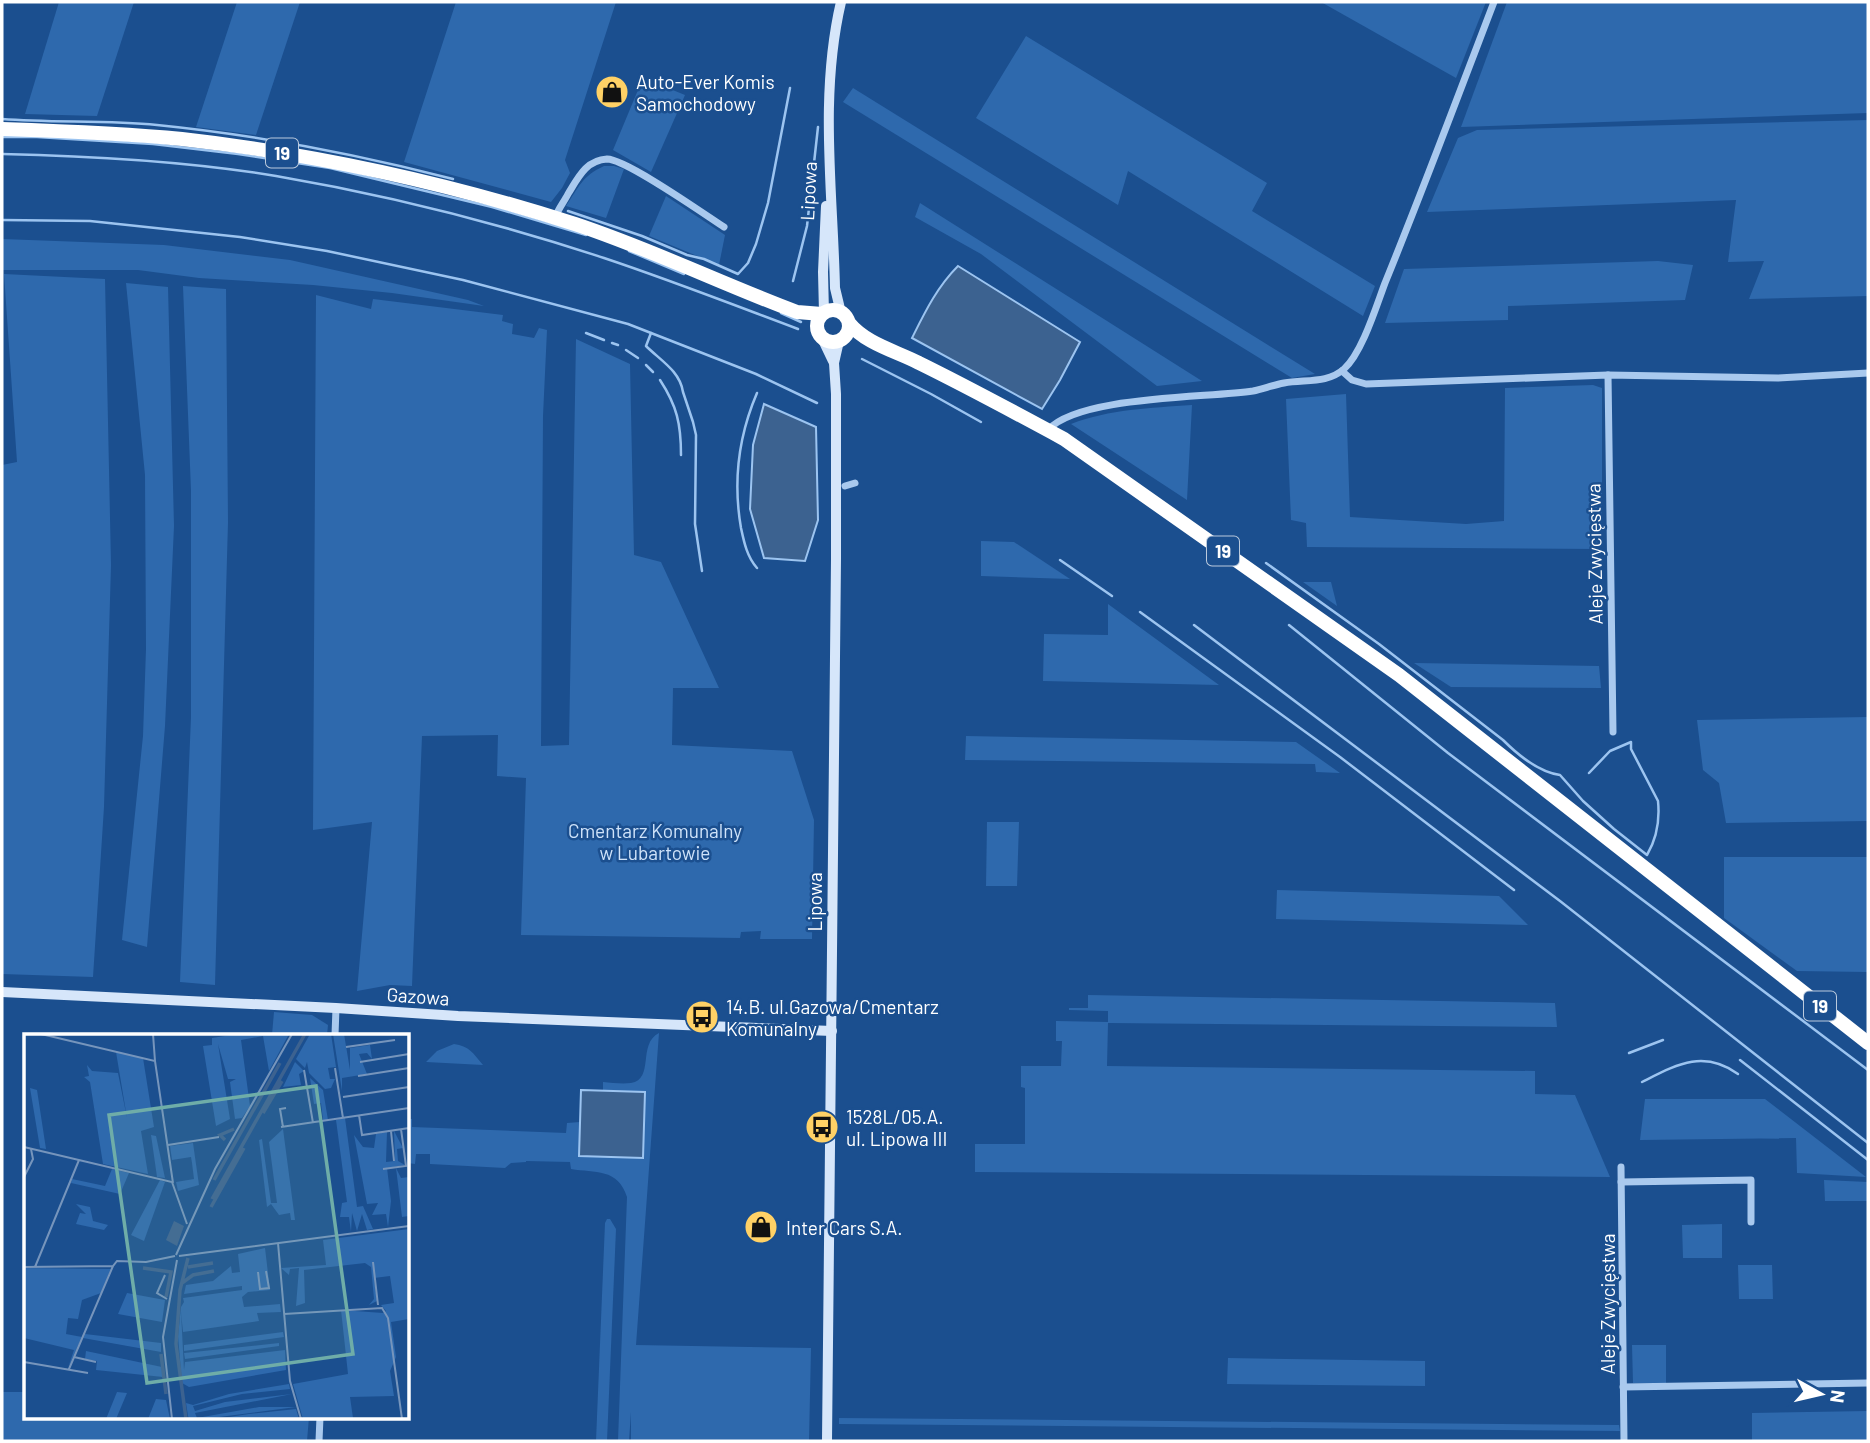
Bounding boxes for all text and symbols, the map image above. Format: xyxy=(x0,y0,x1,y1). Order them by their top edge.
place label: Auto-Ever Komis Samochodowy xyxy=(636,70,775,115)
shop icon: Auto-Ever Komis Samochodowy xyxy=(593,73,631,111)
road number: 19 xyxy=(266,138,298,168)
street label: Lipowa xyxy=(795,161,821,221)
street label: Aleje Zwycięstwa xyxy=(1581,483,1607,625)
road number: 19 xyxy=(1207,536,1239,566)
park label: Cmentarz Komunalny w Lubartowie xyxy=(568,819,742,864)
street label: Lipowa xyxy=(803,872,826,932)
street label: Gazowa xyxy=(386,982,450,1010)
road number: 19 xyxy=(1804,992,1836,1021)
place label: 14.B. ul.Gazowa/Cmentarz Komunalny xyxy=(726,995,939,1040)
bus stop icon: 14.B. ul.Gazowa/Cmentarz Komunalny xyxy=(683,998,721,1036)
inset map xyxy=(24,1034,410,1418)
place label: 1528L/05.A. ul. Lipowa III xyxy=(846,1105,947,1150)
bus stop icon: 1528L/05.A. ul. Lipowa III xyxy=(803,1108,841,1146)
shop icon: Inter Cars S.A. xyxy=(742,1208,780,1246)
place label: Inter Cars S.A. xyxy=(786,1216,902,1239)
street label: Aleje Zwycięstwa xyxy=(1596,1233,1619,1375)
north arrow xyxy=(1786,1359,1856,1429)
text: N xyxy=(1826,1389,1851,1404)

